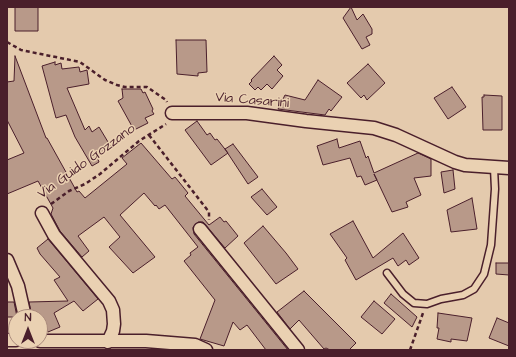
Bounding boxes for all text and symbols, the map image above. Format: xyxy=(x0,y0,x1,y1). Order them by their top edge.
street label: Via Casarini xyxy=(215,89,289,113)
street label: Via Guido Gozzano xyxy=(35,121,139,203)
north arrow xyxy=(8,309,48,349)
text: N xyxy=(25,310,31,325)

